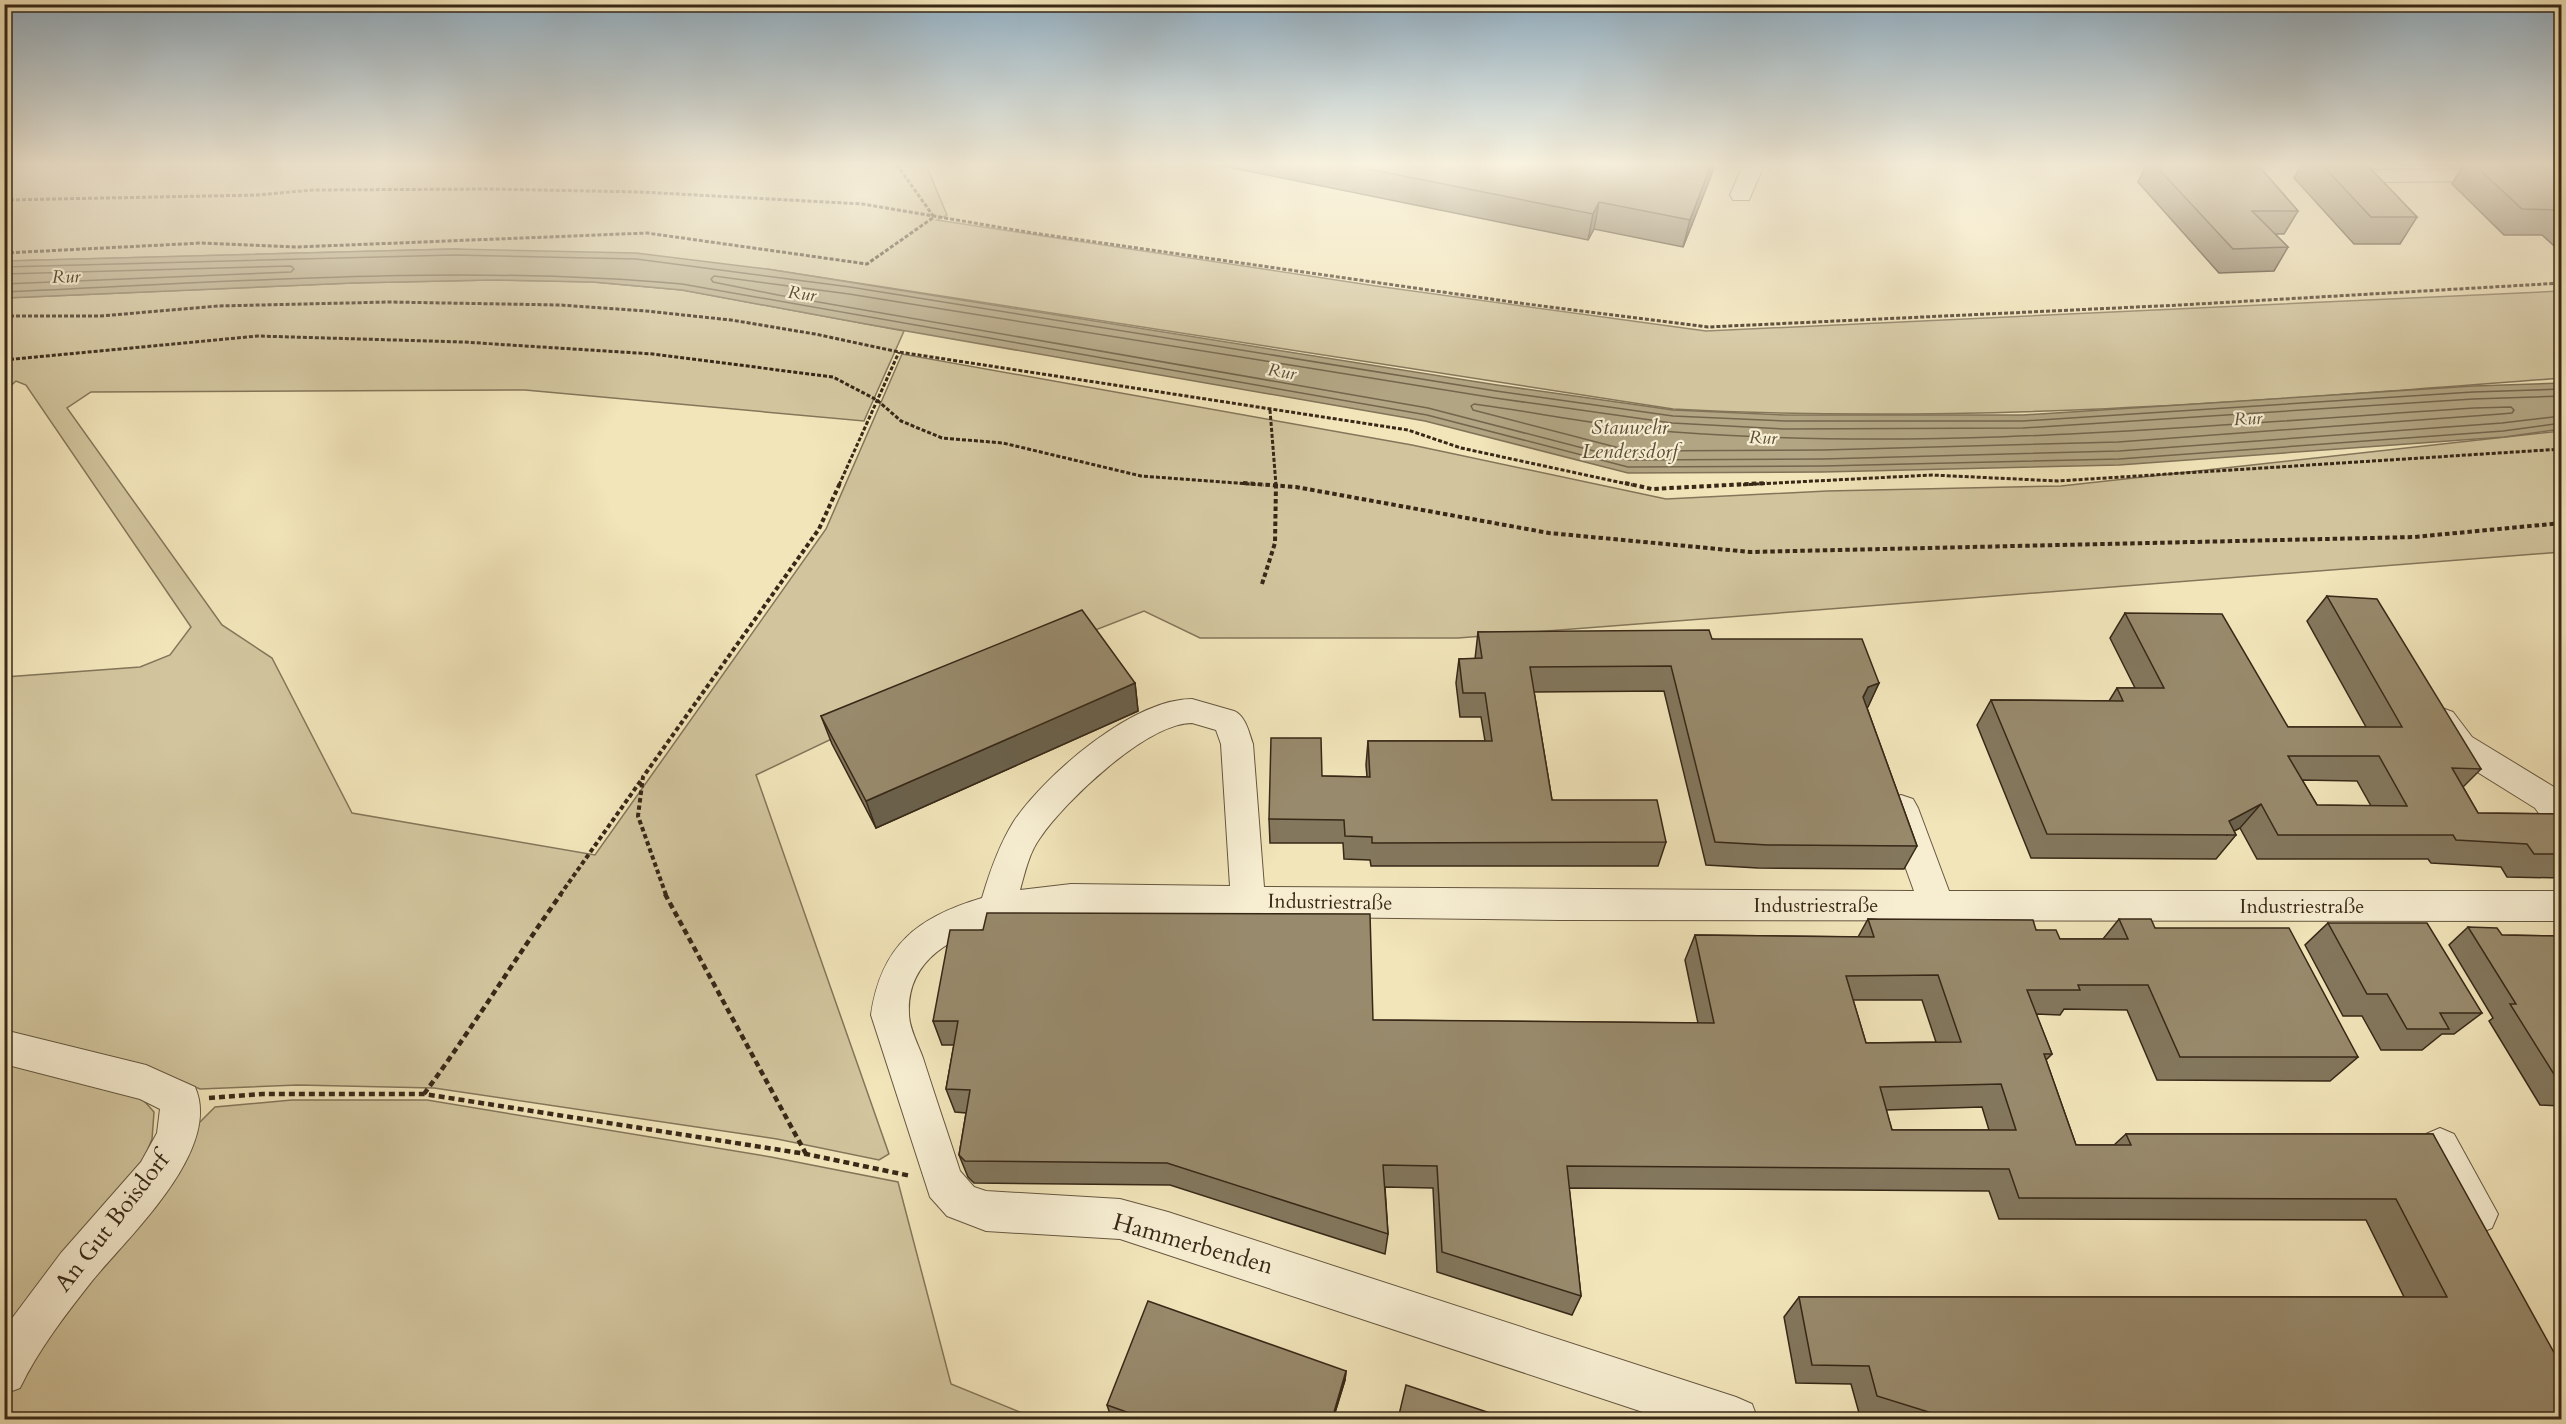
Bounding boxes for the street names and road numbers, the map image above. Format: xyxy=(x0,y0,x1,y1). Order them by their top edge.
street label: Industriestraße xyxy=(1267,887,1393,917)
street label: Industriestraße xyxy=(1754,892,1878,919)
street label: Industriestraße xyxy=(2240,893,2364,920)
street label: An Gut Boisdorf xyxy=(47,1142,179,1299)
street label: Hammerbenden xyxy=(1109,1205,1277,1283)

